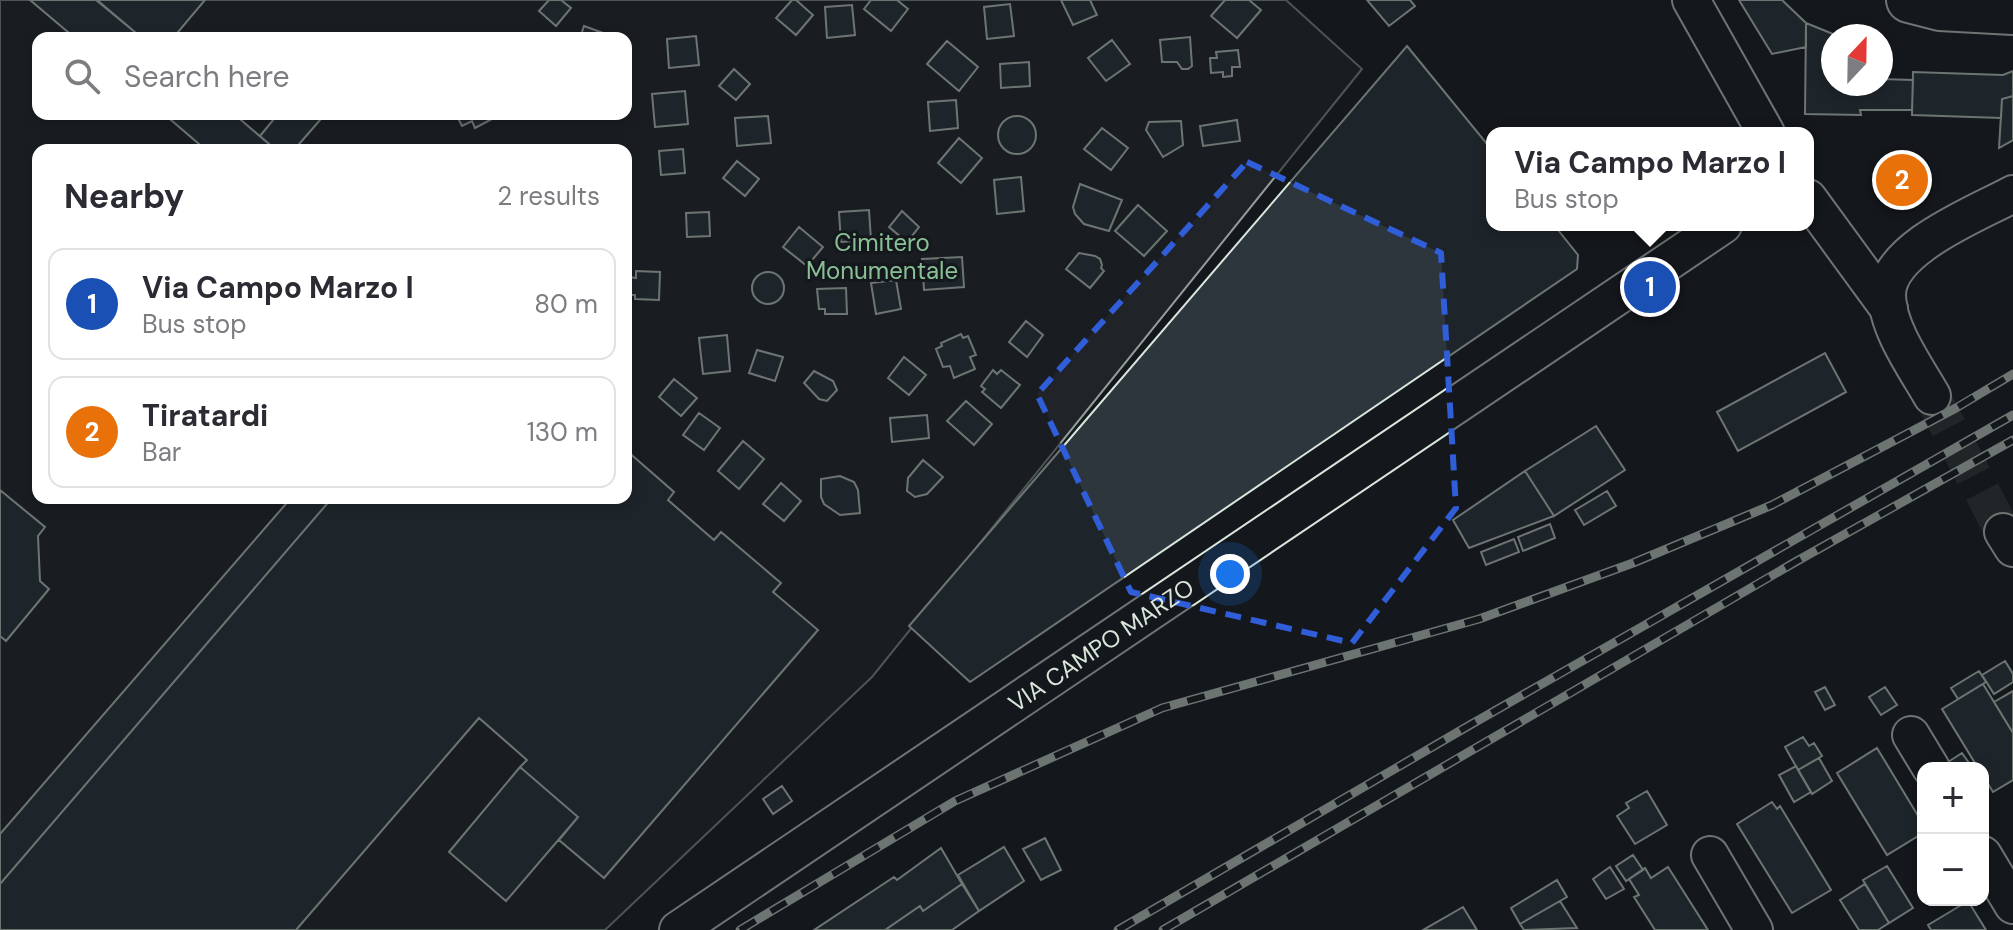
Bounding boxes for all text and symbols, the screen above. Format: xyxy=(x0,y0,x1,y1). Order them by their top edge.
north arrow xyxy=(1821,24,1893,96)
search box xyxy=(32,32,632,120)
icon: search xyxy=(60,54,104,98)
text: Search here xyxy=(124,57,290,96)
popup xyxy=(1486,127,1814,231)
text: Via Campo Marzo I xyxy=(1514,143,1786,182)
pin: 2 xyxy=(1876,150,1928,210)
text: Nearby xyxy=(64,174,184,219)
text: 2 results xyxy=(497,179,600,213)
text: Bus stop xyxy=(1514,182,1619,216)
park label: Cimitero Monumentale xyxy=(806,227,958,286)
pin: 1 xyxy=(1624,257,1676,317)
text: Via Campo Marzo I xyxy=(142,268,414,307)
text: 1 xyxy=(87,287,97,321)
text: 80 m xyxy=(534,287,598,321)
text: Bus stop xyxy=(142,307,247,341)
text: Tiratardi xyxy=(142,396,268,435)
text: 2 xyxy=(84,415,100,449)
text: 130 m xyxy=(527,415,598,449)
text: Bar xyxy=(142,435,181,469)
your location xyxy=(1210,554,1250,594)
street label: VIA CAMPO MARZO xyxy=(1002,571,1200,718)
map controls xyxy=(1917,762,1989,906)
button: + xyxy=(1917,762,1989,834)
button: − xyxy=(1917,834,1989,906)

